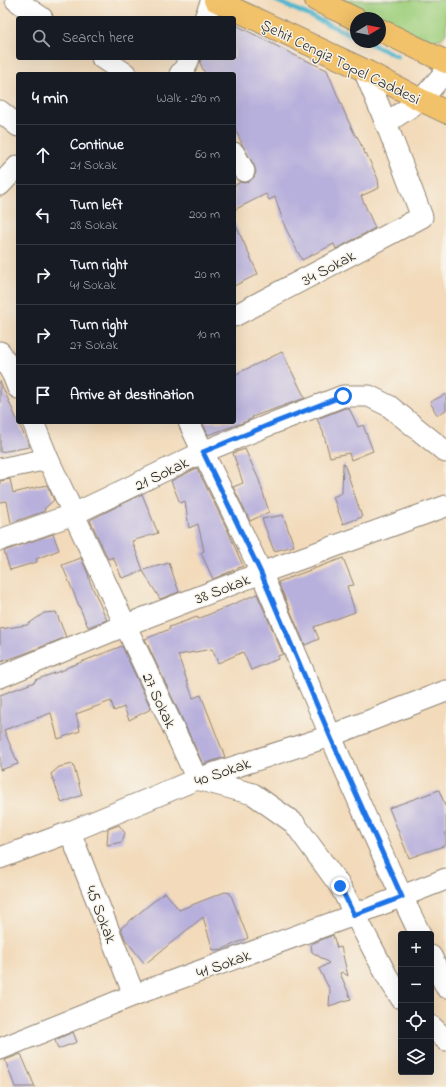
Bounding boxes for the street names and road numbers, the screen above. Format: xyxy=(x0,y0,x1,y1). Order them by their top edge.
street label: Şehit Cengiz Topel Caddesi xyxy=(256,14,424,112)
street label: 34 Sokak xyxy=(298,244,361,293)
street label: 21 Sokak xyxy=(131,451,194,498)
street label: 38 Sokak xyxy=(192,568,255,611)
street label: 27 Sokak xyxy=(135,669,182,734)
street label: 40 Sokak xyxy=(191,752,255,794)
street label: 45 Sokak xyxy=(78,882,123,948)
street label: 41 Sokak xyxy=(193,944,255,986)

